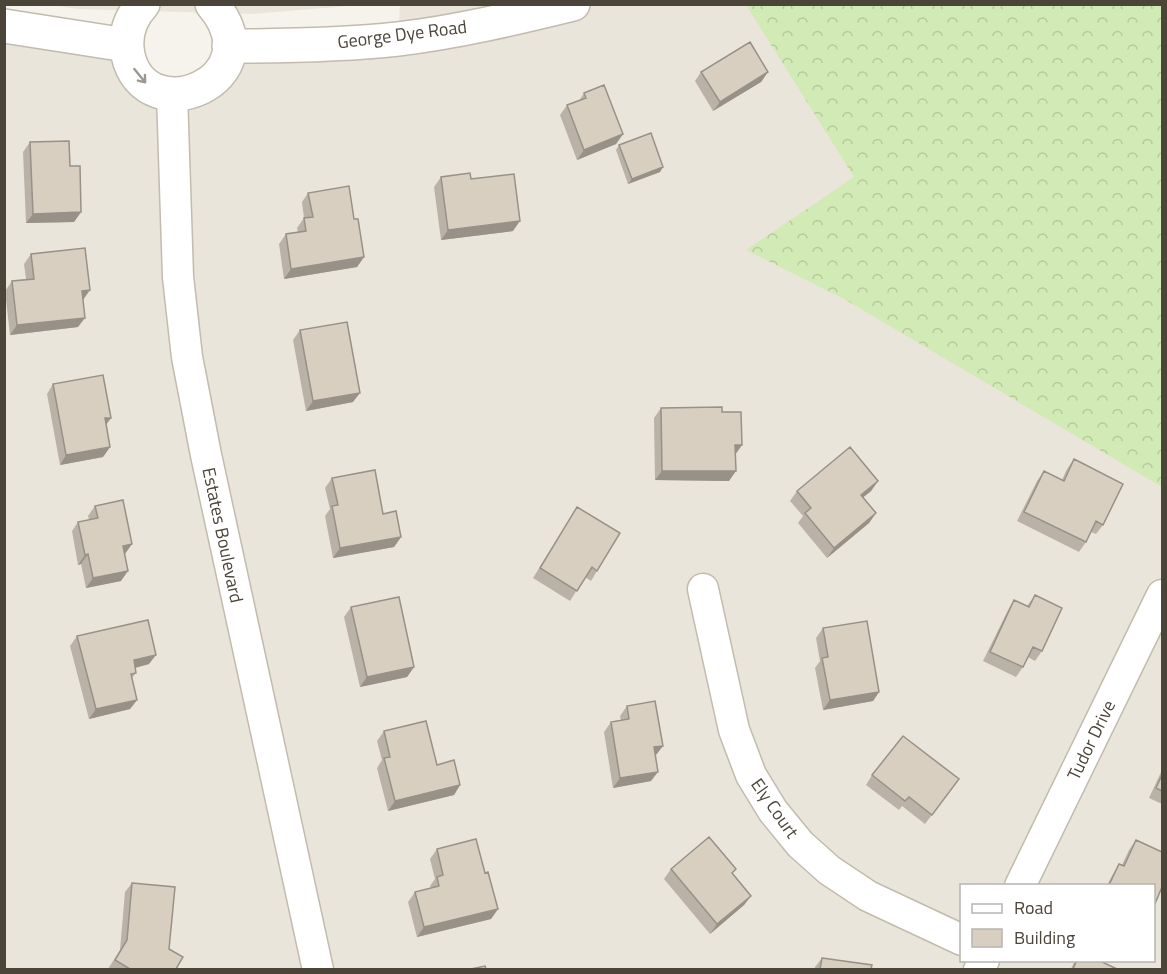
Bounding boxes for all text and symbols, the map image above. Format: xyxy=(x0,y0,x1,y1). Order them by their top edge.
street label: George Dye Road xyxy=(336,13,468,55)
one-way arrow xyxy=(133,67,146,83)
street label: Estates Boulevard xyxy=(195,465,251,605)
street label: Tudor Drive xyxy=(1060,695,1122,785)
street label: Ely Court xyxy=(744,772,806,844)
legend xyxy=(960,884,1155,962)
text: Road xyxy=(1014,894,1053,921)
text: Building xyxy=(1014,924,1075,951)

